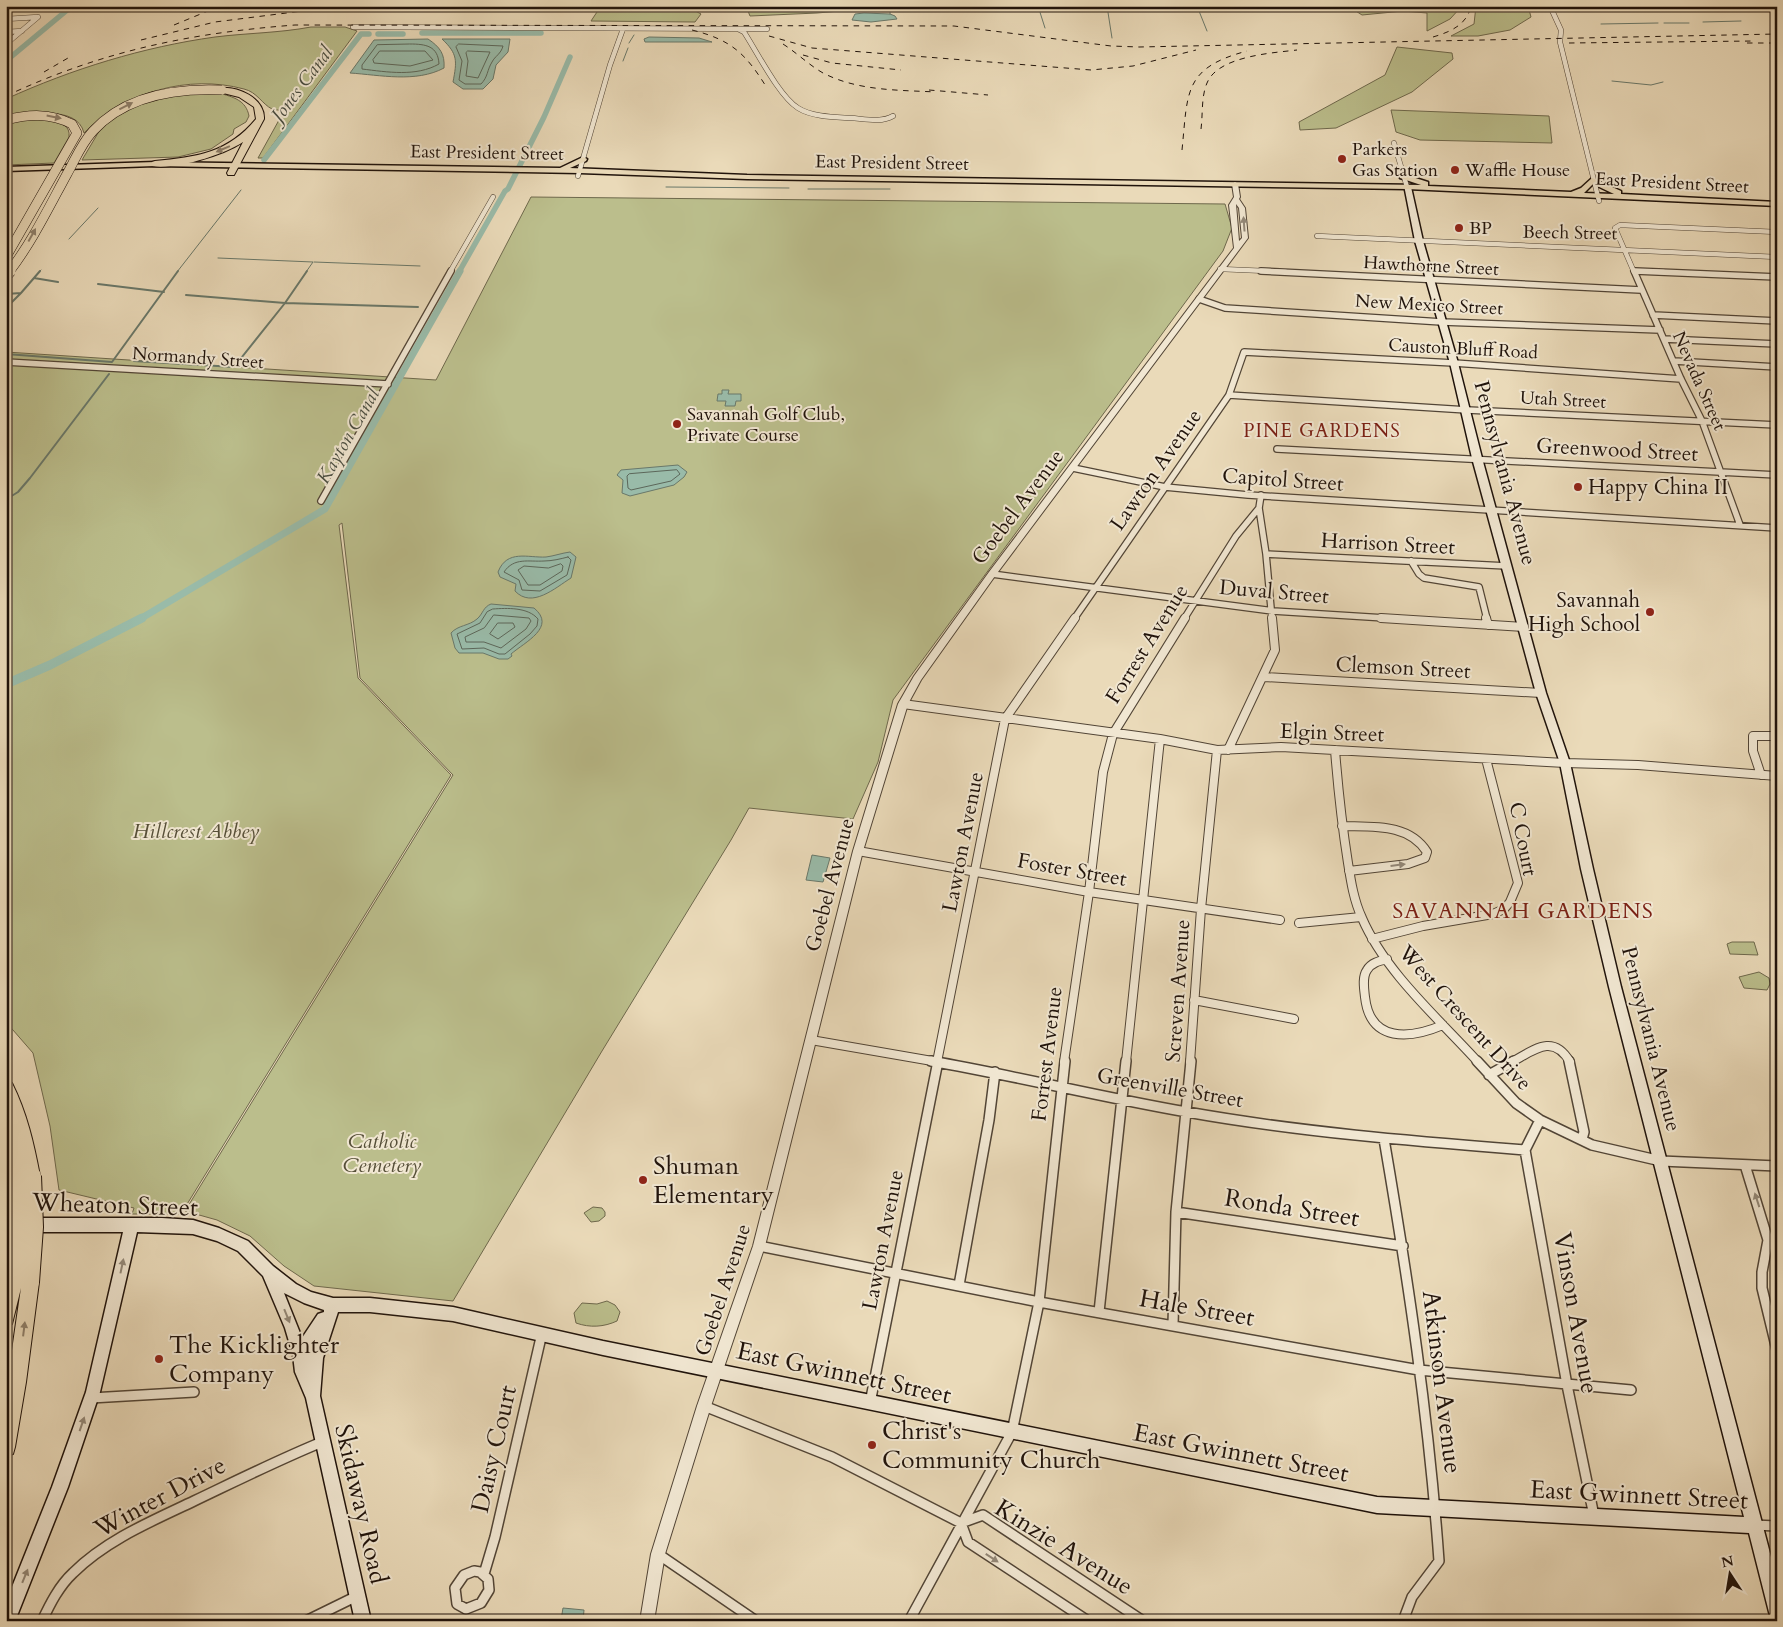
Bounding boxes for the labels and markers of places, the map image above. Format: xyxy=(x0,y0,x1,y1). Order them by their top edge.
place label: Parkers Gas Station xyxy=(1352,137,1439,183)
marker: Parkers Gas Station xyxy=(1336,153,1348,165)
place label: Waffle House xyxy=(1464,158,1570,183)
marker: Waffle House xyxy=(1449,164,1461,176)
place label: BP xyxy=(1469,216,1492,241)
marker: BP xyxy=(1453,222,1465,234)
place label: Savannah Golf Club, Private Course xyxy=(687,402,845,448)
marker: Savannah Golf Club, Private Course xyxy=(671,418,683,430)
place label: Happy China II xyxy=(1588,473,1728,502)
marker: Happy China II xyxy=(1572,481,1584,493)
place label: Savannah High School xyxy=(1528,586,1640,639)
marker: Savannah High School xyxy=(1644,606,1656,618)
place label: Shuman Elementary xyxy=(653,1149,774,1212)
marker: Shuman Elementary xyxy=(637,1174,649,1186)
place label: The Kicklighter Company xyxy=(169,1328,340,1391)
marker: The Kicklighter Company xyxy=(153,1353,165,1365)
place label: Christ's Community Church xyxy=(882,1414,1101,1477)
marker: Christ's Community Church xyxy=(866,1439,878,1451)

